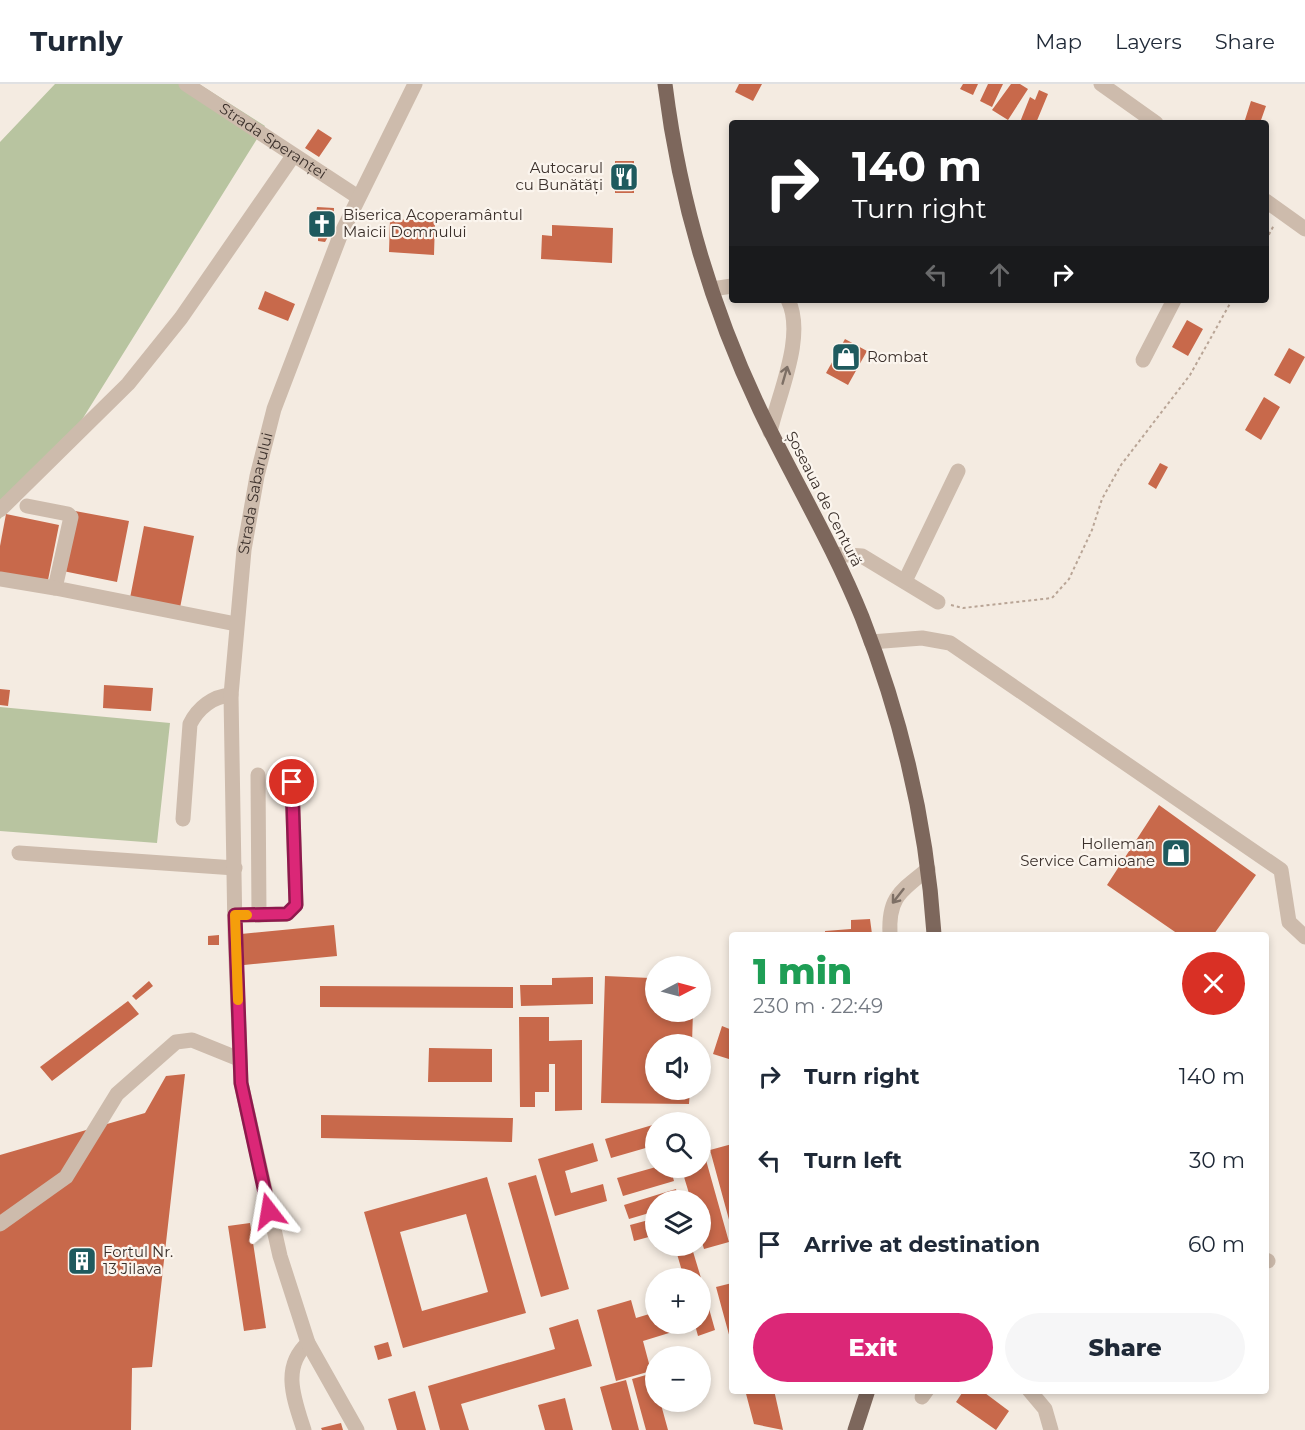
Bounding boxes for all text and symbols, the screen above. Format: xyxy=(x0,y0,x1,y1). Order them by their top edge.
text: Turnly xyxy=(30,24,123,58)
text: Map xyxy=(1035,29,1082,54)
text: Layers xyxy=(1115,29,1182,54)
text: Share xyxy=(1215,29,1275,54)
street label: Strada Speranței xyxy=(216,99,330,183)
text: 140 m xyxy=(852,140,982,192)
icon: right xyxy=(753,144,831,222)
place label: Autocarul cu Bunătăți xyxy=(515,158,603,195)
restaurant icon: Autocarul cu Bunătăți xyxy=(608,161,640,193)
text: Turn right xyxy=(852,192,987,225)
place label: Biserica Acoperamântul Maicii Domnului xyxy=(343,205,523,241)
church icon: Biserica Acoperamântul Maicii Domnului xyxy=(306,208,338,240)
icon: left xyxy=(920,258,953,291)
icon: ahead xyxy=(983,258,1016,291)
icon: right xyxy=(1046,258,1079,291)
shop icon: Rombat xyxy=(830,341,862,373)
place label: Rombat xyxy=(867,347,928,366)
one-way arrow xyxy=(780,366,791,385)
street label: Șoseaua de Centură xyxy=(781,428,867,570)
street label: Strada Sabarului xyxy=(233,430,277,556)
pin xyxy=(266,756,317,807)
icon: arrive xyxy=(275,765,308,798)
place label: Holleman Service Camioane xyxy=(1020,834,1155,870)
shop icon: Holleman Service Camioane xyxy=(1160,837,1192,869)
one-way arrow xyxy=(892,888,905,904)
text: 1 min xyxy=(753,949,852,993)
button: close xyxy=(1182,952,1245,1015)
north arrow xyxy=(645,956,711,1022)
map controls xyxy=(645,956,711,1412)
text: 230 m · 22:49 xyxy=(753,994,883,1018)
button: sound xyxy=(645,1034,711,1100)
icon: right xyxy=(753,1060,786,1093)
text: Turn right xyxy=(804,1063,919,1090)
text: 140 m xyxy=(1179,1063,1245,1090)
button: search xyxy=(645,1112,711,1178)
icon: left xyxy=(753,1144,786,1177)
text: Turn left xyxy=(804,1147,902,1174)
text: 30 m xyxy=(1189,1147,1245,1174)
position arrow xyxy=(237,1179,301,1243)
button: layers xyxy=(645,1190,711,1256)
icon: arrive xyxy=(753,1228,786,1261)
text: Arrive at destination xyxy=(804,1231,1040,1258)
text: 60 m xyxy=(1188,1231,1245,1258)
place label: Fortul Nr. 13 Jilava xyxy=(103,1242,173,1278)
building icon: Fortul Nr. 13 Jilava xyxy=(66,1245,98,1277)
button: + xyxy=(645,1268,711,1334)
button: Exit xyxy=(753,1313,993,1382)
button: Share xyxy=(1005,1313,1245,1382)
button: − xyxy=(645,1346,711,1412)

